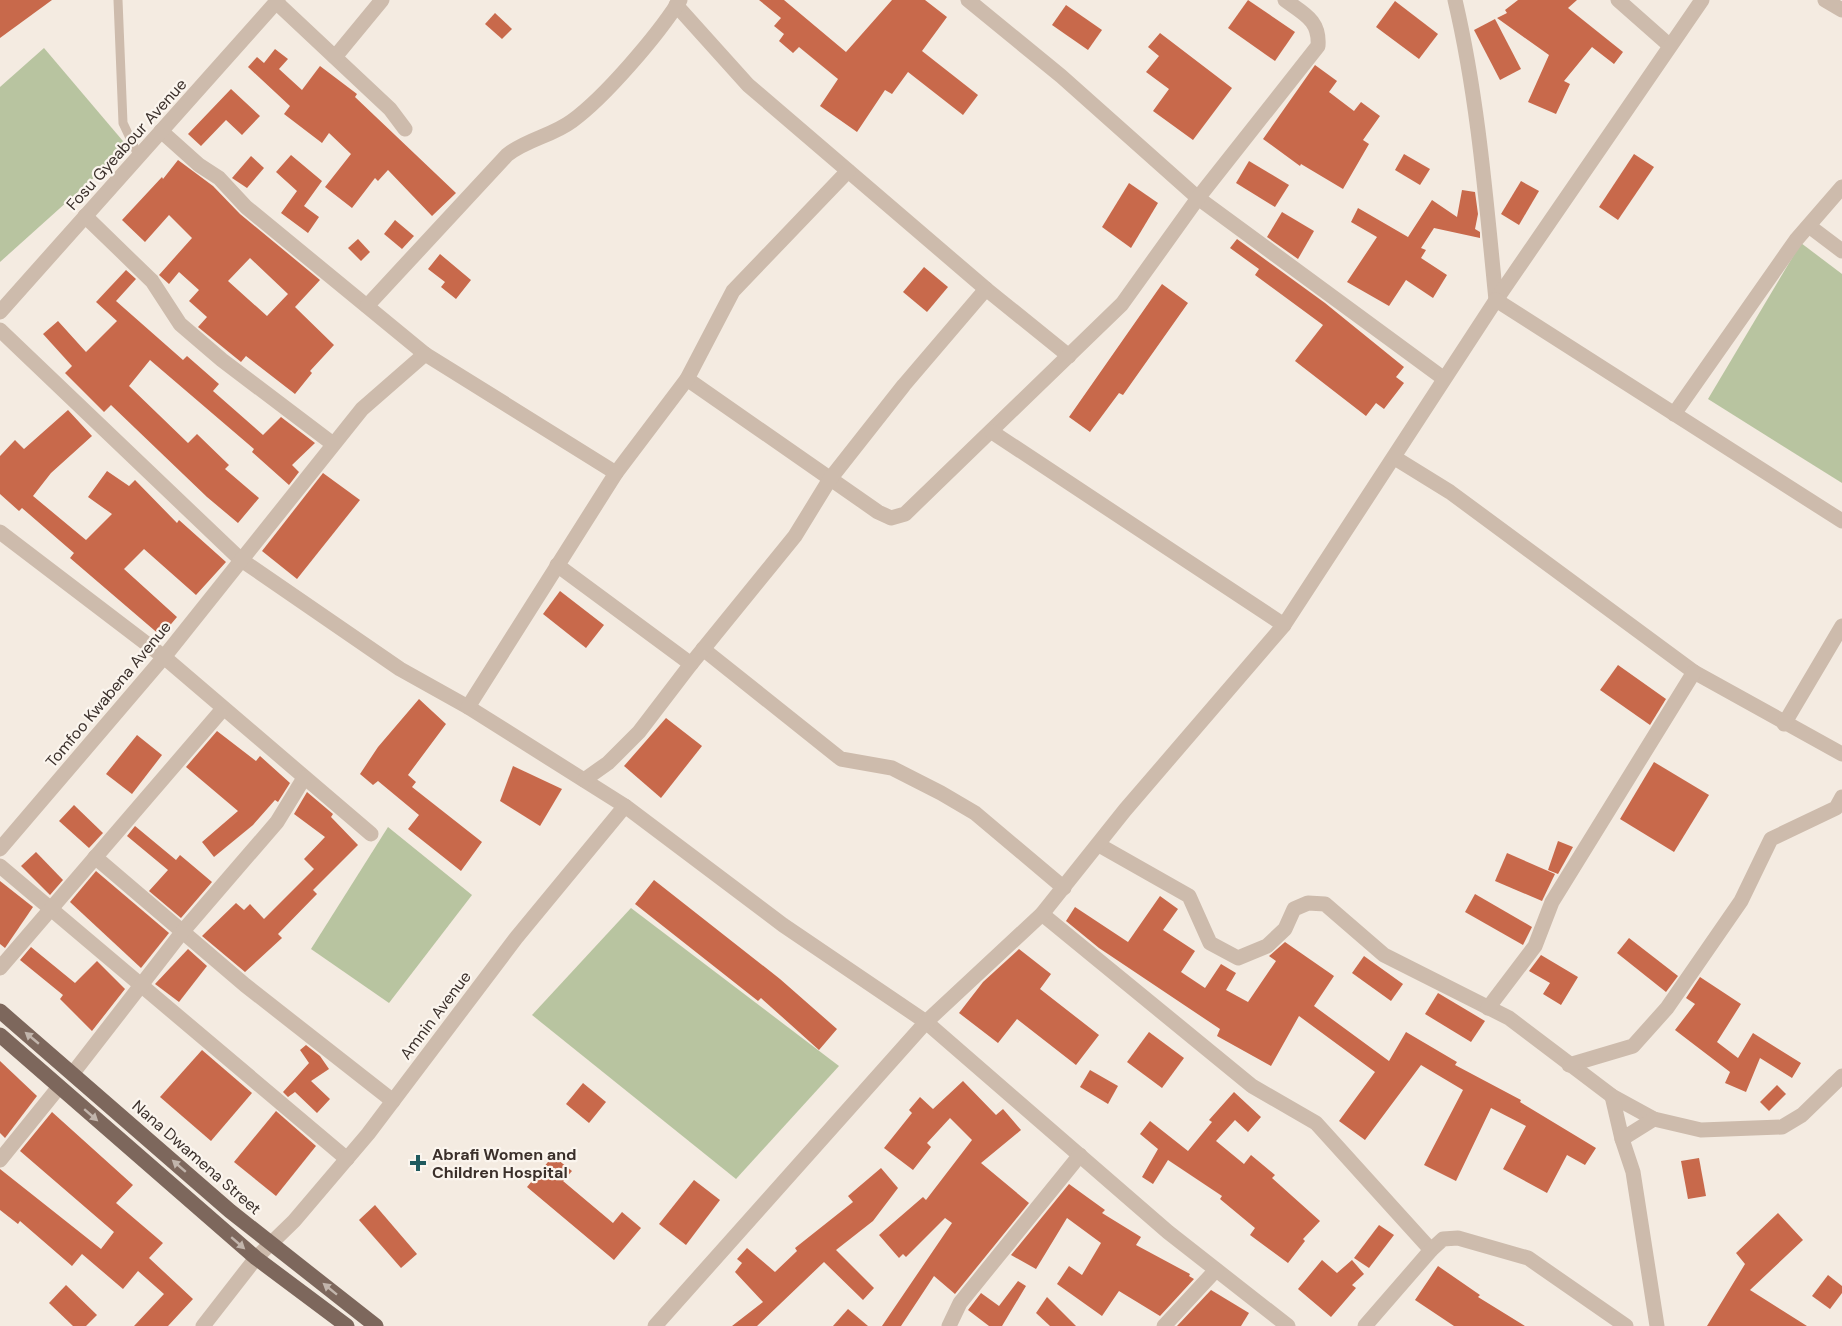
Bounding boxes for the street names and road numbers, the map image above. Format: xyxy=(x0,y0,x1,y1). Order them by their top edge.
street label: Fosu Gyeabour Avenue xyxy=(62,74,191,215)
street label: Tomfoo Kwabena Avenue xyxy=(41,617,176,772)
street label: Amnin Avenue xyxy=(395,967,476,1064)
street label: Nana Dwamena Street xyxy=(128,1096,266,1219)

